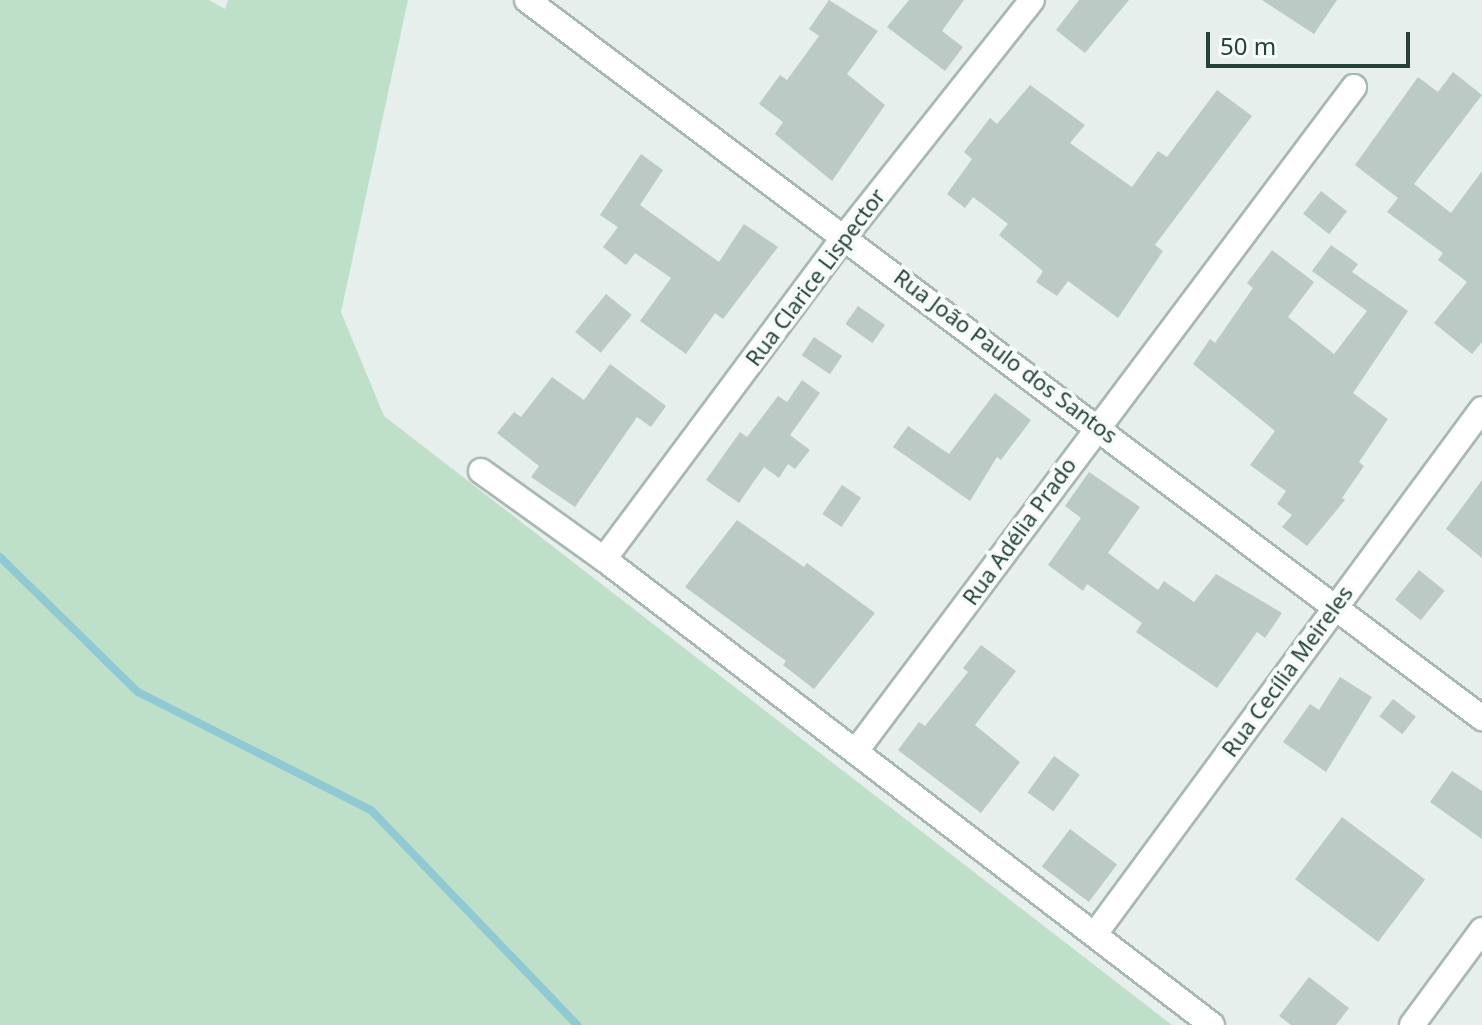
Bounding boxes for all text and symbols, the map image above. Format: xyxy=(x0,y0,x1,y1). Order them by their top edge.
scale bar xyxy=(1210,16,1414,66)
text: 50 m xyxy=(1220,29,1276,62)
street label: Rua Clarice Lispector xyxy=(740,183,890,371)
street label: Rua João Paulo dos Santos xyxy=(889,263,1123,449)
street label: Rua Adélia Prado xyxy=(957,452,1081,610)
street label: Rua Cecília Meireles xyxy=(1216,580,1358,762)

